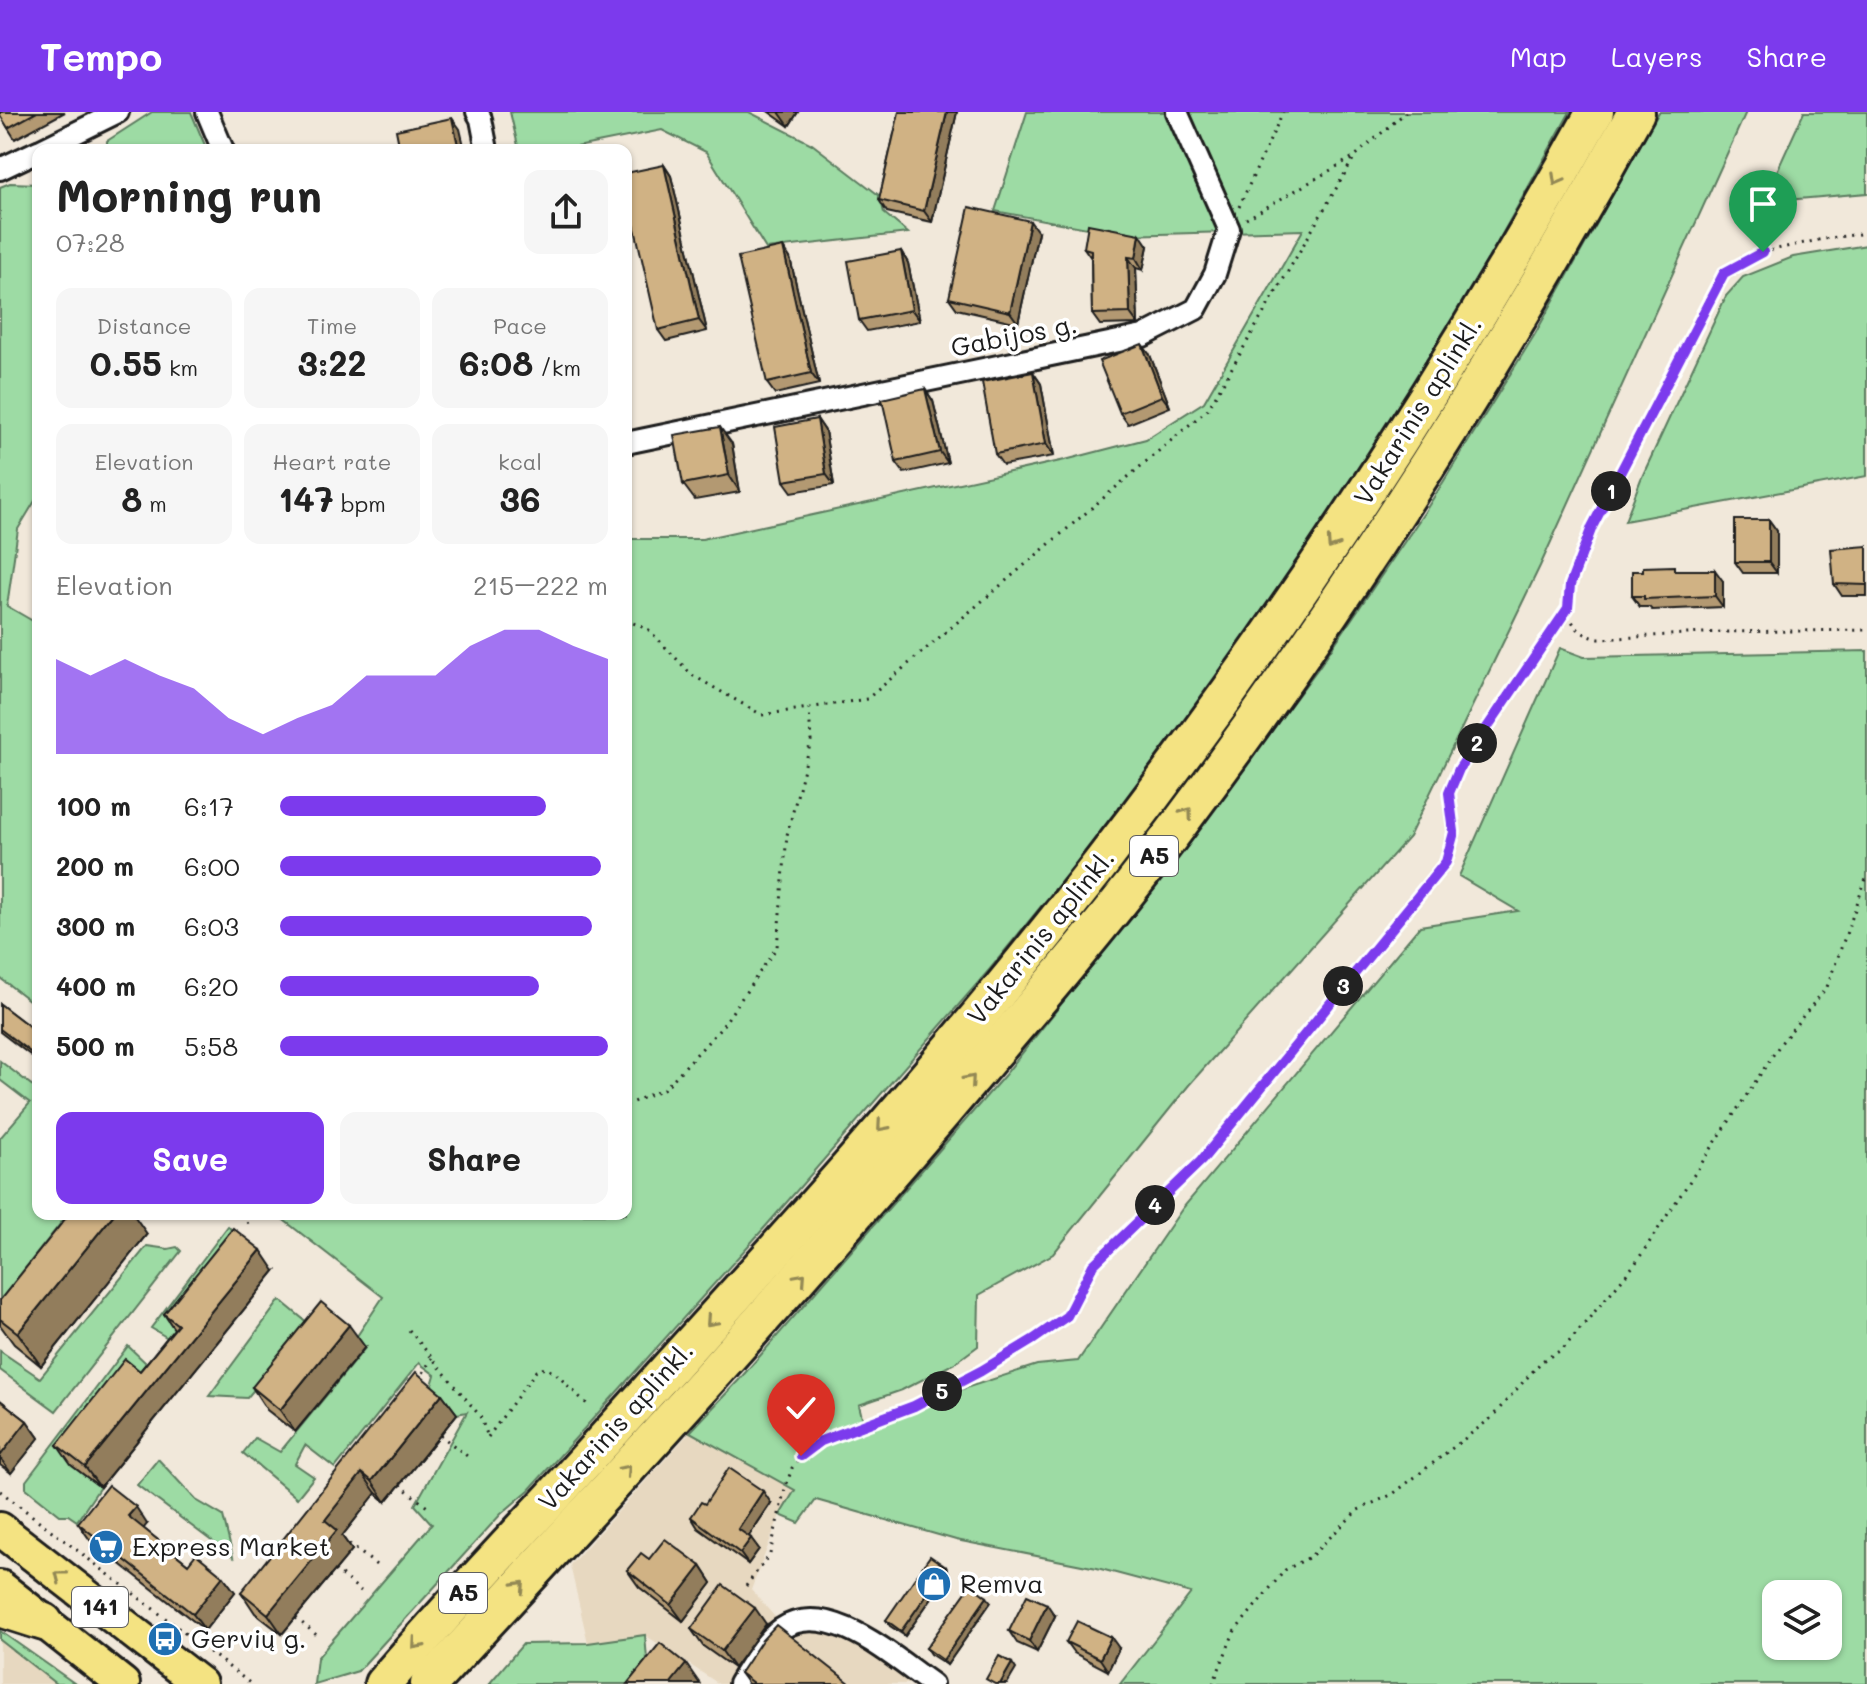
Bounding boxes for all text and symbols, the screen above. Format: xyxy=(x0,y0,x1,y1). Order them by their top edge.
text: Tempo xyxy=(40,31,162,81)
text: Map xyxy=(1510,38,1567,74)
text: Layers xyxy=(1611,38,1703,74)
text: Share xyxy=(1747,38,1827,74)
text: Morning run xyxy=(56,166,322,223)
button: share xyxy=(524,170,608,254)
pin xyxy=(1729,170,1797,252)
one-way arrow xyxy=(1551,172,1567,186)
icon: arrive xyxy=(1741,182,1785,226)
text: 07:28 xyxy=(56,225,125,259)
street label: Gabijos g. xyxy=(948,306,1080,364)
street label: Vakarinis aplinkl. xyxy=(1345,310,1489,511)
text: Distance xyxy=(97,311,191,340)
text: Time xyxy=(307,311,357,340)
text: Pace xyxy=(493,311,547,340)
text: 0.55 xyxy=(90,340,162,385)
text: 3:22 xyxy=(297,340,367,385)
text: 6:08 xyxy=(459,340,533,385)
text: km xyxy=(162,353,198,382)
text: /km xyxy=(533,353,581,382)
text: Elevation xyxy=(95,447,193,476)
text: Heart rate xyxy=(273,447,391,476)
text: kcal xyxy=(498,447,542,476)
pin: 1 xyxy=(1591,471,1631,511)
text: 8 xyxy=(121,476,142,521)
text: 147 xyxy=(278,476,334,521)
text: 36 xyxy=(500,476,540,521)
text: 1 xyxy=(1606,476,1616,505)
text: m xyxy=(142,489,167,518)
text: bpm xyxy=(334,489,386,518)
one-way arrow xyxy=(1327,536,1342,550)
text: Elevation xyxy=(56,568,173,602)
text: 215–222 m xyxy=(473,568,608,602)
pin: 2 xyxy=(1457,723,1497,763)
text: 2 xyxy=(1471,728,1483,757)
text: 100 m xyxy=(56,789,131,823)
text: 6:17 xyxy=(184,789,234,823)
one-way arrow xyxy=(1177,807,1192,822)
road number: A5 xyxy=(1130,836,1178,876)
street label: Vakarinis aplinkl. xyxy=(959,842,1122,1031)
text: 200 m xyxy=(56,849,134,883)
text: 6:00 xyxy=(184,849,240,883)
text: 300 m xyxy=(56,909,135,943)
text: 6:03 xyxy=(184,909,239,943)
pin: 3 xyxy=(1323,966,1363,1006)
text: 400 m xyxy=(56,969,136,1003)
text: 6:20 xyxy=(184,969,238,1003)
text: 3 xyxy=(1336,971,1350,1000)
text: 500 m xyxy=(56,1029,135,1063)
text: 5:58 xyxy=(184,1029,238,1063)
one-way arrow xyxy=(960,1075,975,1090)
button: Save xyxy=(56,1112,324,1204)
button: Share xyxy=(340,1112,608,1204)
one-way arrow xyxy=(877,1117,892,1132)
pin: 4 xyxy=(1135,1185,1175,1225)
text: 4 xyxy=(1148,1190,1162,1219)
one-way arrow xyxy=(791,1272,806,1287)
one-way arrow xyxy=(706,1312,720,1327)
street label: Vakarinis aplinkl. xyxy=(530,1334,700,1517)
pin: 5 xyxy=(922,1371,962,1411)
pin xyxy=(767,1374,835,1456)
text: 5 xyxy=(936,1376,948,1405)
icon: check xyxy=(779,1386,823,1430)
one-way arrow xyxy=(617,1465,632,1479)
supermarket icon: Express Market xyxy=(87,1528,125,1566)
place label: Express Market xyxy=(132,1529,330,1563)
shop icon: Remva xyxy=(915,1565,953,1603)
place label: Remva xyxy=(960,1566,1043,1600)
one-way arrow xyxy=(54,1572,68,1586)
road number: A5 xyxy=(439,1573,487,1613)
one-way arrow xyxy=(510,1580,524,1595)
map controls xyxy=(1762,1580,1842,1660)
button: layers xyxy=(1762,1580,1842,1660)
road number: 141 xyxy=(72,1587,128,1627)
bus stop icon: Gervių g. xyxy=(146,1620,184,1658)
place label: Gervių g. xyxy=(191,1621,306,1655)
one-way arrow xyxy=(412,1634,427,1649)

